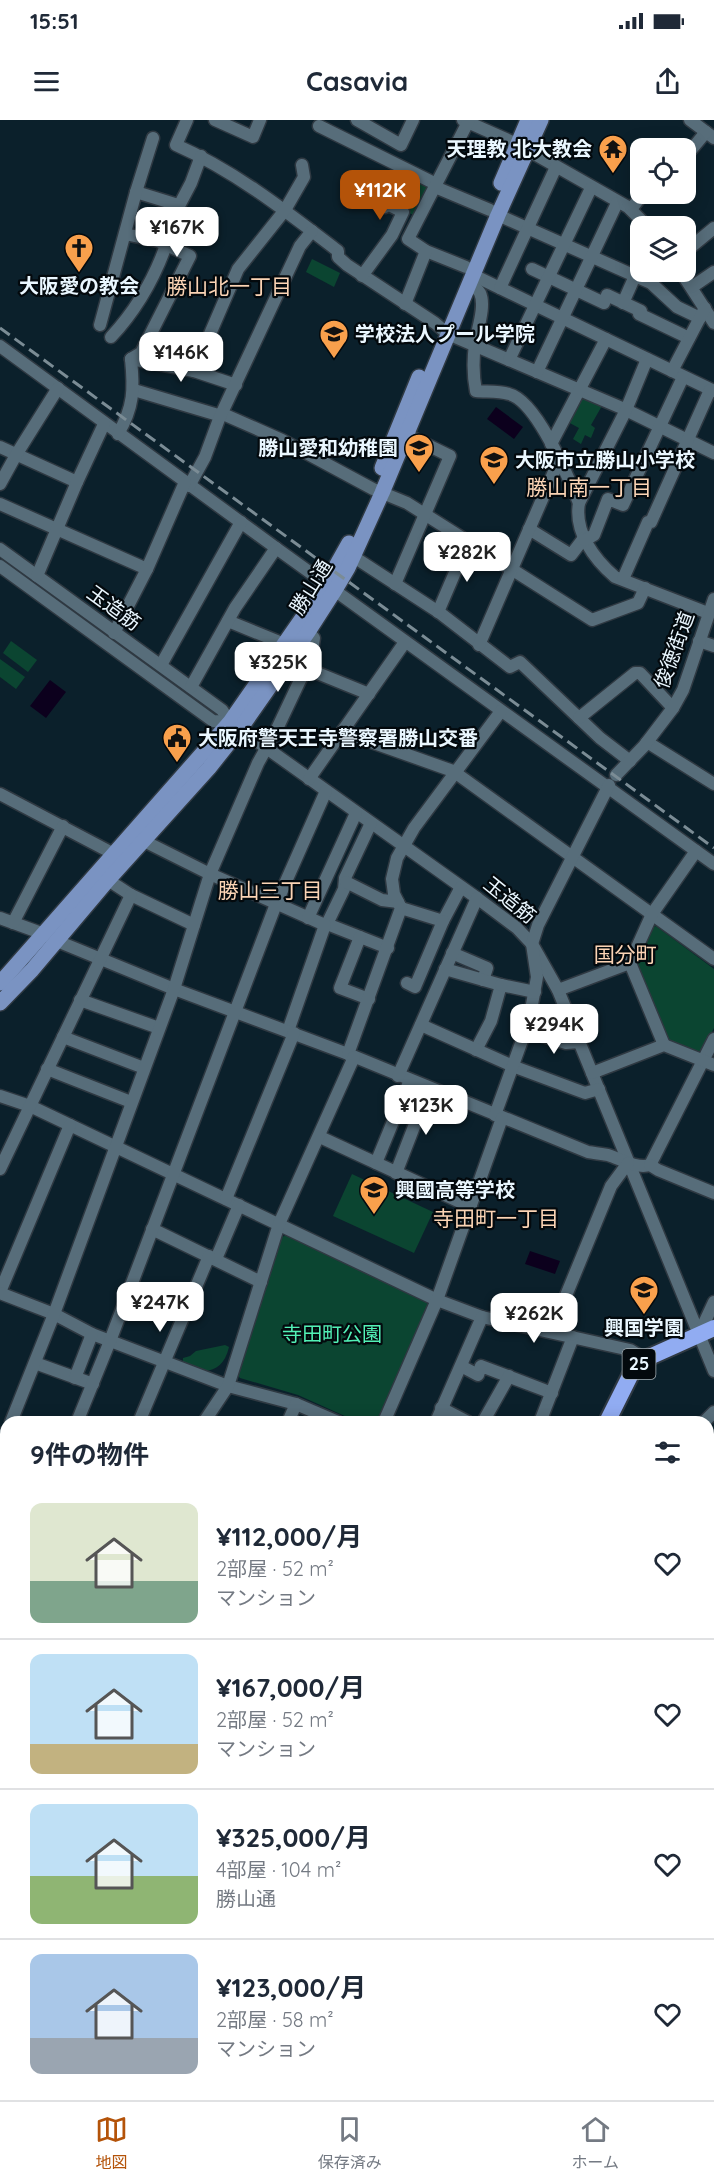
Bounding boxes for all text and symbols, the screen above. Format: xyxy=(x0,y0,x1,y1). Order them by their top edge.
text: 15:51 xyxy=(30,7,78,35)
text: Casavia xyxy=(306,64,408,98)
icon: menu xyxy=(30,65,63,98)
icon: share xyxy=(651,65,684,98)
temple icon: 天理教 北大教会 xyxy=(597,133,629,175)
place label: 天理教 北大教会 xyxy=(446,136,592,161)
map controls xyxy=(630,138,696,282)
button: locate xyxy=(630,138,696,204)
pin: ¥112K xyxy=(338,170,422,221)
text: ¥112K xyxy=(354,177,406,202)
pin: ¥167K xyxy=(135,207,219,258)
text: ¥167K xyxy=(150,214,204,239)
button: layers xyxy=(630,216,696,282)
church icon: 大阪愛の教会 xyxy=(63,232,95,274)
place label: 大阪愛の教会 xyxy=(19,273,139,298)
district label: 勝山北一丁目 xyxy=(166,273,292,299)
school or university icon: 学校法人プール学院 xyxy=(318,318,350,360)
place label: 学校法人プール学院 xyxy=(355,321,535,346)
pin: ¥146K xyxy=(139,332,223,383)
text: ¥146K xyxy=(153,339,209,364)
school or university icon: 勝山愛和幼稚園 xyxy=(403,432,435,474)
place label: 勝山愛和幼稚園 xyxy=(258,435,398,460)
school or university icon: 大阪市立勝山小学校 xyxy=(478,444,510,486)
place label: 大阪市立勝山小学校 xyxy=(515,447,695,472)
district label: 勝山南一丁目 xyxy=(526,474,652,500)
pin: ¥282K xyxy=(425,532,509,583)
text: ¥282K xyxy=(438,539,496,564)
street label: 勝山通 xyxy=(284,555,337,619)
street label: 玉造筋 xyxy=(83,580,146,635)
street label: 俊徳街道 xyxy=(648,608,699,692)
pin: ¥325K xyxy=(236,642,320,693)
text: ¥325K xyxy=(249,649,307,674)
public building icon: 大阪府警天王寺警察署勝山交番 xyxy=(161,722,193,764)
place label: 大阪府警天王寺警察署勝山交番 xyxy=(198,725,478,750)
street label: 玉造筋 xyxy=(479,871,541,928)
district label: 勝山三丁目 xyxy=(218,877,323,903)
district label: 国分町 xyxy=(594,941,657,967)
pin: ¥294K xyxy=(512,1004,596,1055)
text: ¥294K xyxy=(524,1011,584,1036)
pin: ¥123K xyxy=(384,1085,468,1136)
text: ¥123K xyxy=(399,1092,453,1117)
school or university icon: 興國高等学校 xyxy=(358,1174,390,1216)
place label: 興國高等学校 xyxy=(395,1177,515,1202)
district label: 寺田町一丁目 xyxy=(433,1205,559,1231)
school or university icon: 興国学園 xyxy=(628,1274,660,1316)
pin: ¥247K xyxy=(118,1282,202,1333)
text: ¥247K xyxy=(131,1289,189,1314)
pin: ¥262K xyxy=(492,1293,576,1344)
text: ¥262K xyxy=(505,1300,563,1325)
place label: 興国学園 xyxy=(604,1315,684,1340)
park label: 寺田町公園 xyxy=(282,1321,382,1346)
road number: 25 xyxy=(622,1349,656,1379)
icon: filters xyxy=(651,1436,684,1469)
text: 9件の物件 xyxy=(30,1438,149,1471)
text: ¥112,000/月 xyxy=(216,1520,362,1553)
icon: home xyxy=(78,1527,150,1599)
icon: heart xyxy=(651,1547,684,1580)
text: 2部屋 · 52 m² xyxy=(216,1556,334,1581)
text: マンション xyxy=(216,1585,316,1610)
text: ¥167,000/月 xyxy=(216,1671,365,1704)
icon: home xyxy=(78,1678,150,1750)
icon: heart xyxy=(651,1698,684,1731)
text: 2部屋 · 52 m² xyxy=(216,1707,334,1732)
text: マンション xyxy=(216,1736,316,1761)
text: ¥325,000/月 xyxy=(216,1821,371,1854)
icon: home xyxy=(78,1828,150,1900)
icon: heart xyxy=(651,1848,684,1881)
text: 4部屋 · 104 m² xyxy=(216,1857,341,1882)
text: 勝山通 xyxy=(216,1886,276,1911)
text: ¥123,000/月 xyxy=(216,1971,366,2004)
icon: home xyxy=(78,1978,150,2050)
icon: heart xyxy=(651,1998,684,2031)
text: 2部屋 · 58 m² xyxy=(216,2007,334,2032)
text: マンション xyxy=(216,2036,316,2061)
tab: 地図 xyxy=(95,2113,128,2173)
tab: 保存済み xyxy=(318,2113,382,2173)
tab: ホーム xyxy=(572,2113,619,2173)

